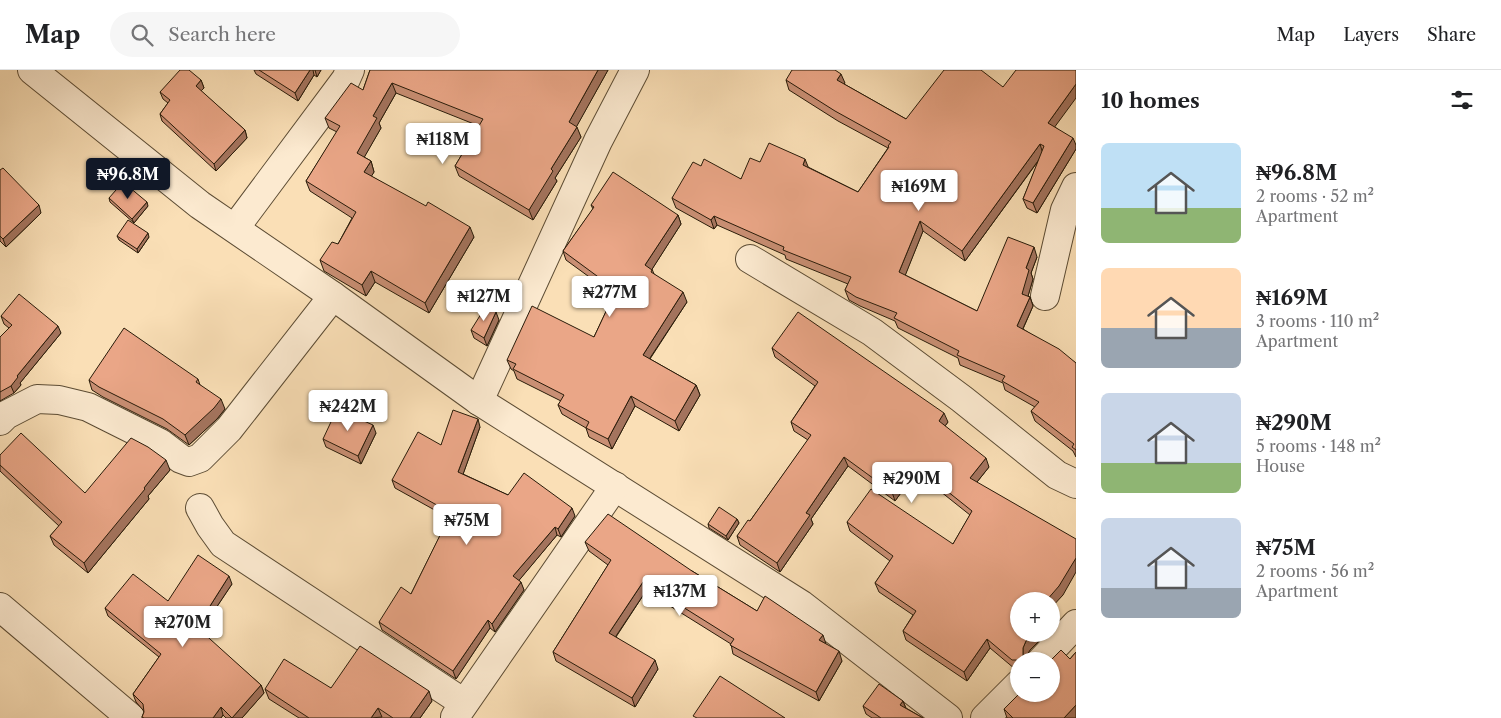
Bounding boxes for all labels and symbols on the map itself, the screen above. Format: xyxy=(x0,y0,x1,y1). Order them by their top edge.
pin: ₦118M xyxy=(408,122,478,165)
pin: ₦96.8M xyxy=(87,158,169,200)
pin: ₦169M xyxy=(884,170,954,212)
pin: ₦277M xyxy=(575,276,645,318)
pin: ₦127M xyxy=(449,280,519,322)
pin: ₦242M xyxy=(313,390,383,432)
pin: ₦290M xyxy=(877,462,947,504)
pin: ₦75M xyxy=(437,504,497,546)
pin: ₦137M xyxy=(645,574,715,617)
pin: ₦270M xyxy=(148,606,218,648)

